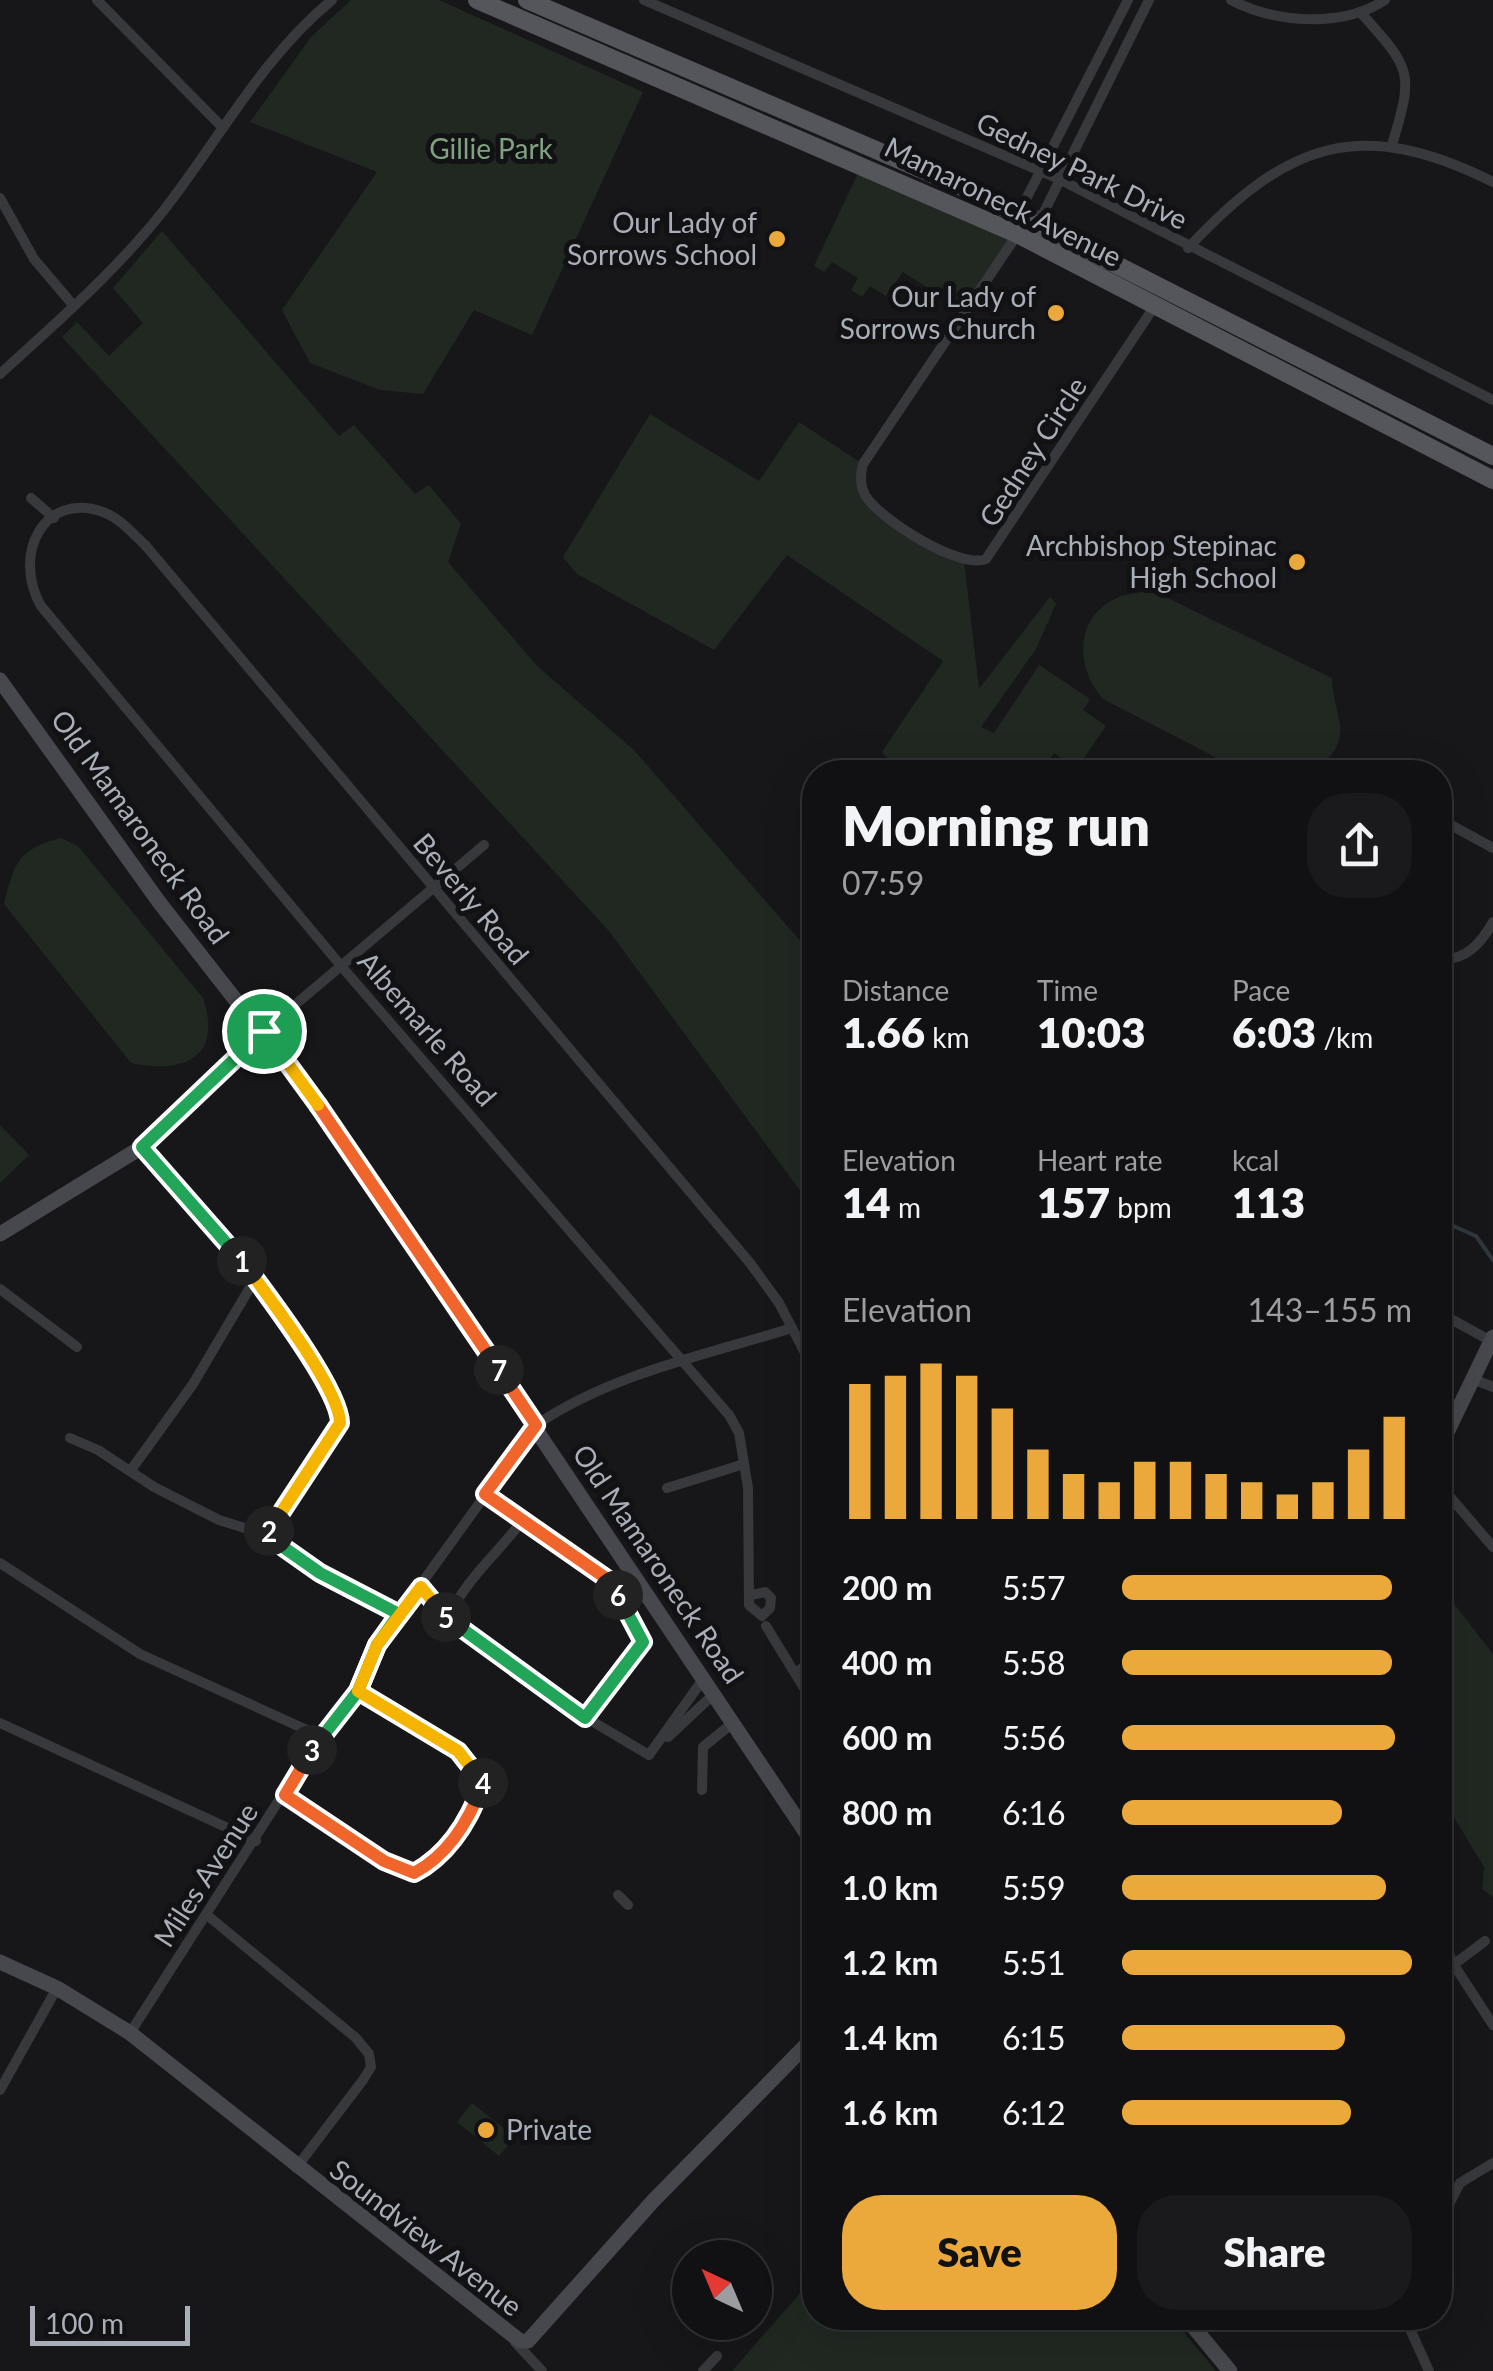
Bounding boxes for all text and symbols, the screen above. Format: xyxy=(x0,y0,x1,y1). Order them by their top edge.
street label: Gedney Park Drive xyxy=(971,104,1193,236)
street label: Mamaroneck Avenue xyxy=(880,129,1127,273)
park label: Gillie Park xyxy=(429,131,554,165)
place label: Our Lady of Sorrows School xyxy=(567,205,757,271)
marker: Our Lady of Sorrows School xyxy=(766,228,788,250)
place label: Our Lady of Sorrows Church xyxy=(840,279,1036,345)
marker: Our Lady of Sorrows Church xyxy=(1045,302,1067,324)
street label: Gedney Circle xyxy=(971,370,1093,533)
place label: Archbishop Stepinac High School xyxy=(1026,528,1277,594)
marker: Archbishop Stepinac High School xyxy=(1286,551,1308,573)
street label: Old Mamaroneck Road xyxy=(45,703,237,950)
text: Morning run xyxy=(842,792,1150,858)
button: share xyxy=(1307,793,1412,898)
street label: Beverly Road xyxy=(407,826,537,971)
text: 07:59 xyxy=(842,863,924,902)
street label: Albemarle Road xyxy=(351,944,504,1113)
text: Distance xyxy=(842,973,949,1007)
text: Time xyxy=(1037,973,1098,1007)
text: Pace xyxy=(1232,973,1290,1007)
pin xyxy=(222,989,307,1074)
icon: arrive xyxy=(237,1004,292,1059)
text: 1.66 xyxy=(842,1007,925,1057)
text: 10:03 xyxy=(1037,1007,1146,1057)
text: 6:03 xyxy=(1232,1007,1316,1057)
text: km xyxy=(925,1020,970,1054)
text: /km xyxy=(1316,1020,1373,1054)
text: Elevation xyxy=(842,1143,956,1177)
text: Heart rate xyxy=(1037,1143,1163,1177)
text: kcal xyxy=(1232,1143,1279,1177)
text: 14 xyxy=(842,1177,891,1227)
text: 157 xyxy=(1037,1177,1110,1227)
text: 113 xyxy=(1232,1177,1305,1227)
text: m xyxy=(891,1190,921,1224)
text: bpm xyxy=(1110,1190,1172,1224)
pin: 1 xyxy=(217,1236,267,1286)
text: 1 xyxy=(234,1244,250,1278)
text: Elevation xyxy=(842,1290,972,1329)
text: 143–155 m xyxy=(1248,1290,1412,1329)
pin: 7 xyxy=(474,1345,524,1395)
text: 7 xyxy=(491,1353,507,1387)
street label: Old Mamaroneck Road xyxy=(566,1438,751,1689)
pin: 2 xyxy=(244,1506,294,1556)
text: 2 xyxy=(261,1514,277,1548)
text: 200 m xyxy=(842,1568,932,1607)
text: 5:57 xyxy=(1002,1568,1066,1607)
pin: 6 xyxy=(593,1570,643,1620)
text: 6 xyxy=(610,1578,626,1612)
pin: 5 xyxy=(421,1592,471,1642)
text: 5 xyxy=(438,1600,454,1634)
text: 400 m xyxy=(842,1643,932,1682)
text: 5:58 xyxy=(1002,1643,1066,1682)
text: 600 m xyxy=(842,1718,932,1757)
text: 5:56 xyxy=(1002,1718,1066,1757)
pin: 3 xyxy=(287,1725,337,1775)
text: 3 xyxy=(304,1733,320,1767)
pin: 4 xyxy=(458,1758,508,1808)
text: 4 xyxy=(475,1766,491,1800)
text: 800 m xyxy=(842,1793,932,1832)
text: 6:16 xyxy=(1002,1793,1066,1832)
street label: Miles Avenue xyxy=(146,1796,264,1953)
text: 1.0 km xyxy=(842,1868,938,1907)
text: 5:59 xyxy=(1002,1868,1066,1907)
text: 1.2 km xyxy=(842,1943,938,1982)
text: 5:51 xyxy=(1002,1943,1066,1982)
text: 1.4 km xyxy=(842,2018,938,2057)
text: 6:15 xyxy=(1002,2018,1066,2057)
text: 1.6 km xyxy=(842,2093,938,2132)
text: 6:12 xyxy=(1002,2093,1066,2132)
place label: Private xyxy=(506,2112,592,2146)
marker: Private xyxy=(475,2119,497,2141)
street label: Soundview Avenue xyxy=(324,2152,529,2323)
button: Save xyxy=(842,2195,1117,2310)
button: Share xyxy=(1137,2195,1412,2310)
north arrow xyxy=(672,2240,772,2340)
map controls xyxy=(672,2240,772,2340)
scale bar xyxy=(30,2301,190,2346)
text: 100 m xyxy=(45,2306,124,2340)

